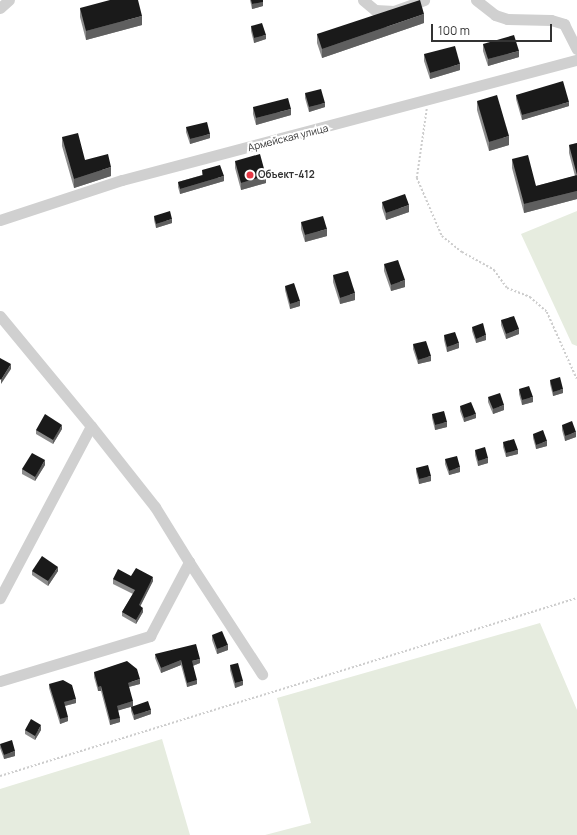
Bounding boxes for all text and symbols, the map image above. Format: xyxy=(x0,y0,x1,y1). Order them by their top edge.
scale bar xyxy=(433,16,554,42)
text: 100 m xyxy=(438,22,470,39)
street label: Армейская улица xyxy=(247,122,329,154)
place label: Объект-412 xyxy=(258,169,315,181)
marker: Объект-412 xyxy=(245,170,255,180)

